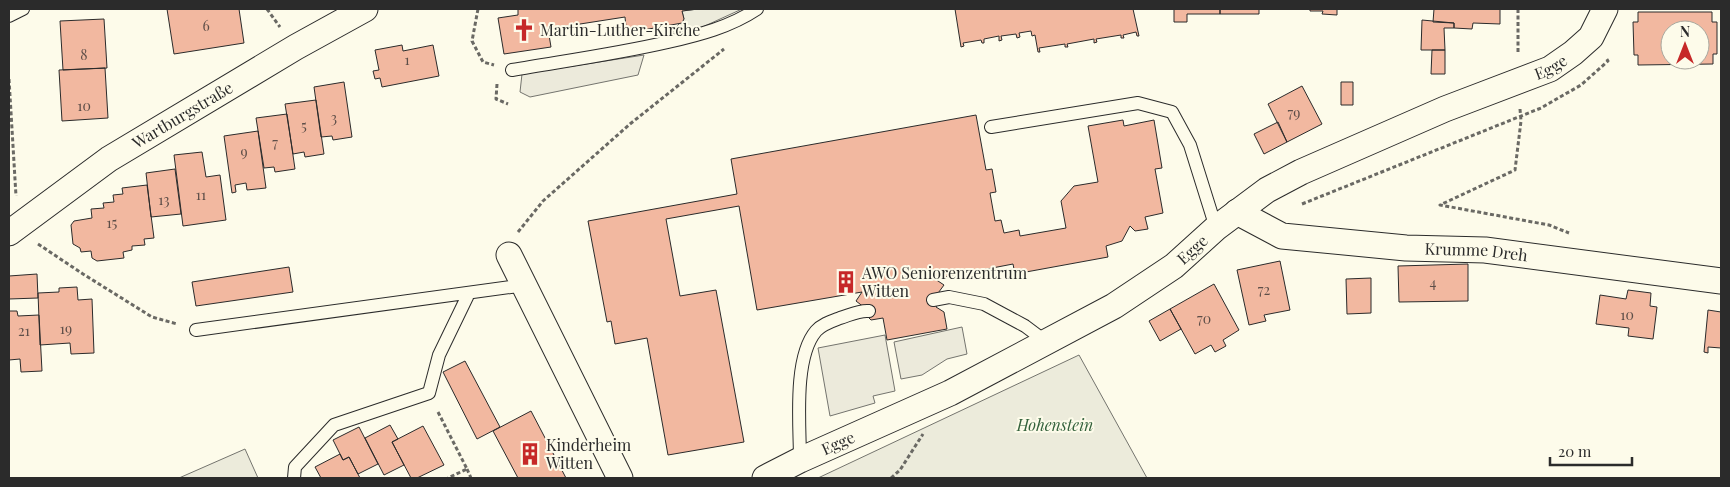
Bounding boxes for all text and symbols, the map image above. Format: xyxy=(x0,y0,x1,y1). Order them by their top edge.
house number: 6 xyxy=(202,16,210,35)
church icon: Martin-Luther-Kirche xyxy=(511,17,537,43)
place label: Martin-Luther-Kirche xyxy=(540,19,700,40)
north arrow xyxy=(1660,20,1710,70)
text: N xyxy=(1680,22,1690,41)
house number: 8 xyxy=(80,45,88,64)
street label: Egge xyxy=(1531,49,1571,84)
house number: 1 xyxy=(404,50,410,69)
street label: Wartburgstraße xyxy=(127,76,236,153)
house number: 10 xyxy=(77,96,91,115)
house number: 79 xyxy=(1288,103,1300,122)
house number: 3 xyxy=(331,108,337,127)
house number: 5 xyxy=(301,116,307,135)
house number: 7 xyxy=(272,133,278,152)
house number: 9 xyxy=(240,142,248,161)
house number: 11 xyxy=(196,185,206,204)
house number: 13 xyxy=(158,190,170,209)
house number: 15 xyxy=(107,213,118,232)
street label: Egge xyxy=(1172,230,1212,269)
street label: Krumme Dreh xyxy=(1424,237,1530,266)
place label: AWO Seniorenzentrum Witten xyxy=(861,262,1027,301)
building icon: AWO Seniorenzentrum Witten xyxy=(833,269,859,295)
house number: 4 xyxy=(1430,273,1437,292)
house number: 72 xyxy=(1258,280,1270,299)
house number: 10 xyxy=(1620,305,1634,324)
house number: 70 xyxy=(1197,309,1211,328)
house number: 19 xyxy=(60,319,72,338)
house number: 21 xyxy=(18,321,30,340)
park label: Hohenstein xyxy=(1016,414,1093,435)
street label: Egge xyxy=(818,426,858,459)
place label: Kinderheim Witten xyxy=(545,434,631,473)
scale bar xyxy=(1550,434,1632,466)
building icon: Kinderheim Witten xyxy=(517,441,543,467)
text: 20 m xyxy=(1558,441,1592,461)

